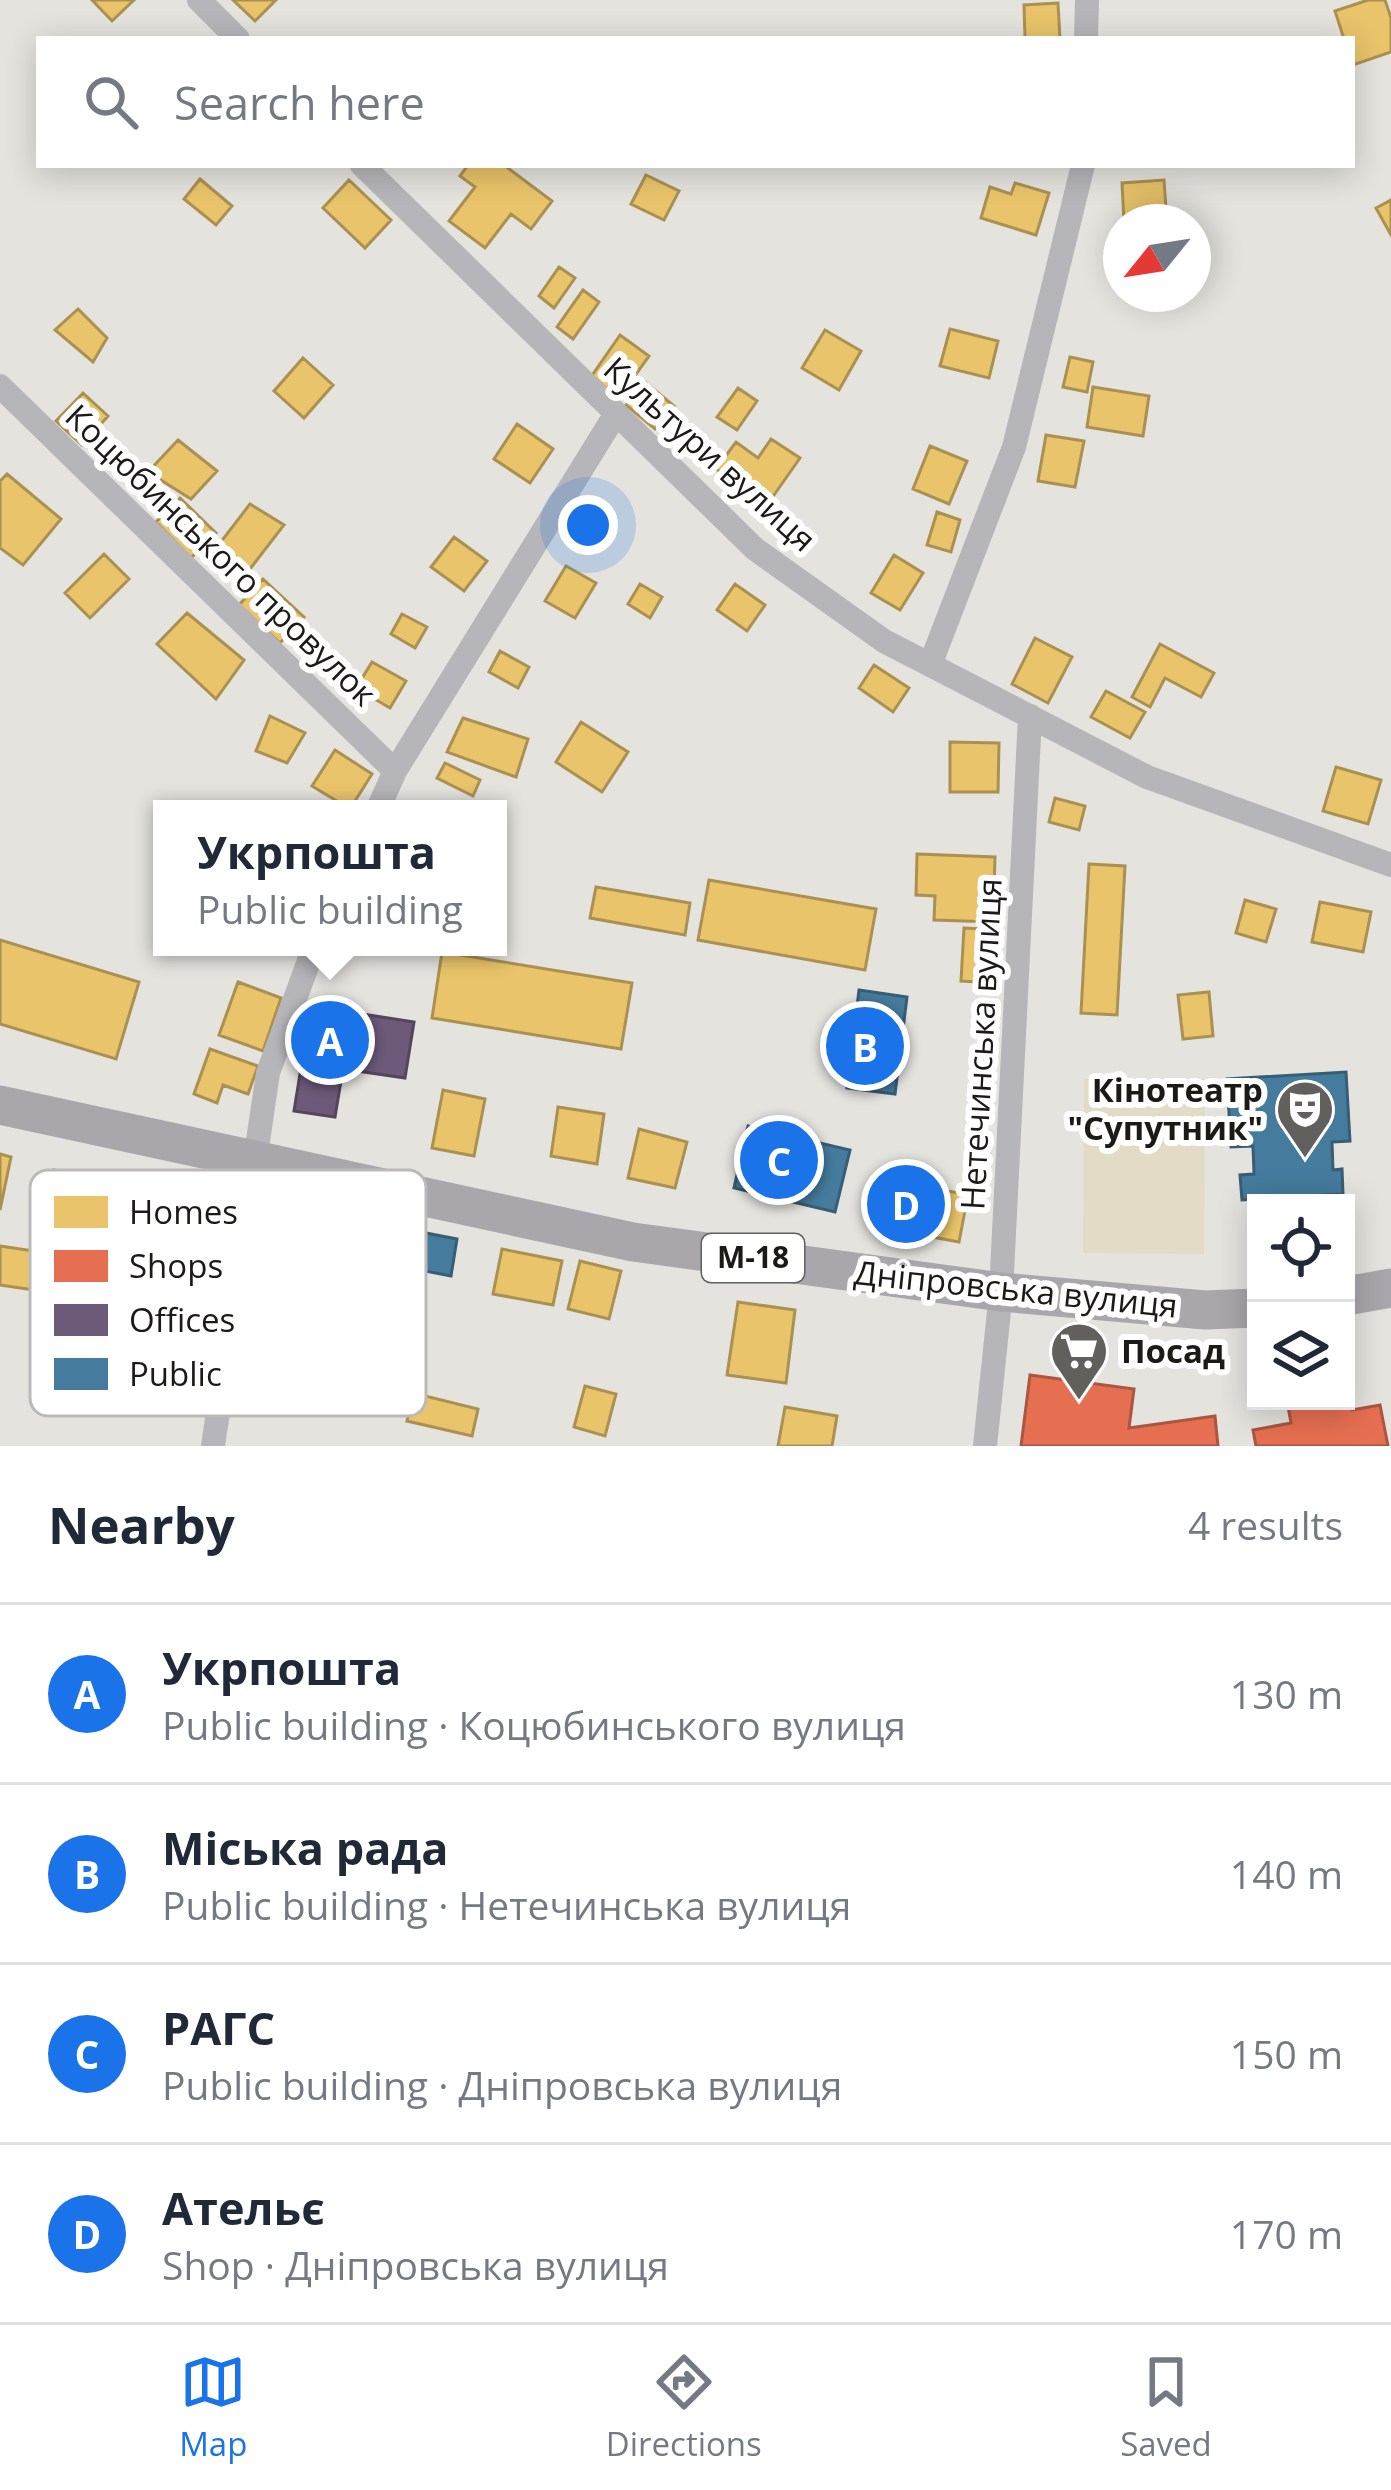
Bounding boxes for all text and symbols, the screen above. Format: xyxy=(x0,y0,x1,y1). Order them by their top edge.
search box xyxy=(36,36,1355,168)
icon: search xyxy=(78,69,144,135)
text: Search here xyxy=(174,72,425,133)
north arrow xyxy=(1103,204,1211,312)
street label: Культури вулиця xyxy=(595,346,826,561)
street label: Коцюбинського провулок xyxy=(56,394,387,715)
your location xyxy=(558,495,618,555)
popup xyxy=(153,800,507,956)
text: Укрпошта xyxy=(197,821,436,882)
street label: Нетечинська вулиця xyxy=(949,877,1012,1211)
text: Public building xyxy=(197,882,463,935)
pin: A xyxy=(291,995,369,1085)
pin: B xyxy=(826,1001,904,1091)
place label: Кінотеатр "Супутник" xyxy=(1067,1067,1263,1150)
theatre icon: Кінотеатр "Супутник" xyxy=(1274,1078,1336,1160)
pin: C xyxy=(740,1115,818,1205)
pin: D xyxy=(867,1159,945,1249)
legend xyxy=(30,1170,426,1416)
text: Homes xyxy=(129,1189,238,1234)
map controls xyxy=(1247,1194,1355,1410)
button: locate xyxy=(1247,1194,1355,1302)
road number: М-18 xyxy=(702,1234,804,1282)
text: Shops xyxy=(129,1243,223,1288)
street label: Дніпровська вулиця xyxy=(852,1249,1180,1328)
text: Offices xyxy=(129,1297,235,1342)
button: layers xyxy=(1247,1302,1355,1410)
supermarket icon: Посад xyxy=(1048,1320,1110,1402)
place label: Посад xyxy=(1121,1328,1225,1373)
text: Public xyxy=(129,1351,222,1396)
text: Nearby xyxy=(48,1489,235,1559)
text: 4 results xyxy=(1188,1498,1343,1551)
text: Укрпошта xyxy=(162,1637,401,1698)
text: A xyxy=(74,1667,100,1720)
text: 130 m xyxy=(1230,1667,1343,1720)
text: Public building · Коцюбинського вулиця xyxy=(162,1698,906,1751)
text: Міська рада xyxy=(162,1817,448,1878)
text: B xyxy=(74,1847,100,1900)
text: 140 m xyxy=(1230,1847,1343,1900)
text: Public building · Нетечинська вулиця xyxy=(162,1878,851,1931)
text: РАГС xyxy=(162,1997,275,2058)
text: C xyxy=(75,2027,99,2080)
text: 150 m xyxy=(1230,2027,1343,2080)
text: Public building · Дніпровська вулиця xyxy=(162,2058,842,2111)
text: Ательє xyxy=(162,2177,325,2238)
text: D xyxy=(73,2207,101,2260)
text: 170 m xyxy=(1230,2207,1343,2260)
text: Shop · Дніпровська вулиця xyxy=(162,2238,669,2291)
tab: Map xyxy=(179,2349,247,2466)
tab: Directions xyxy=(606,2349,762,2466)
tab: Saved xyxy=(1120,2349,1212,2466)

